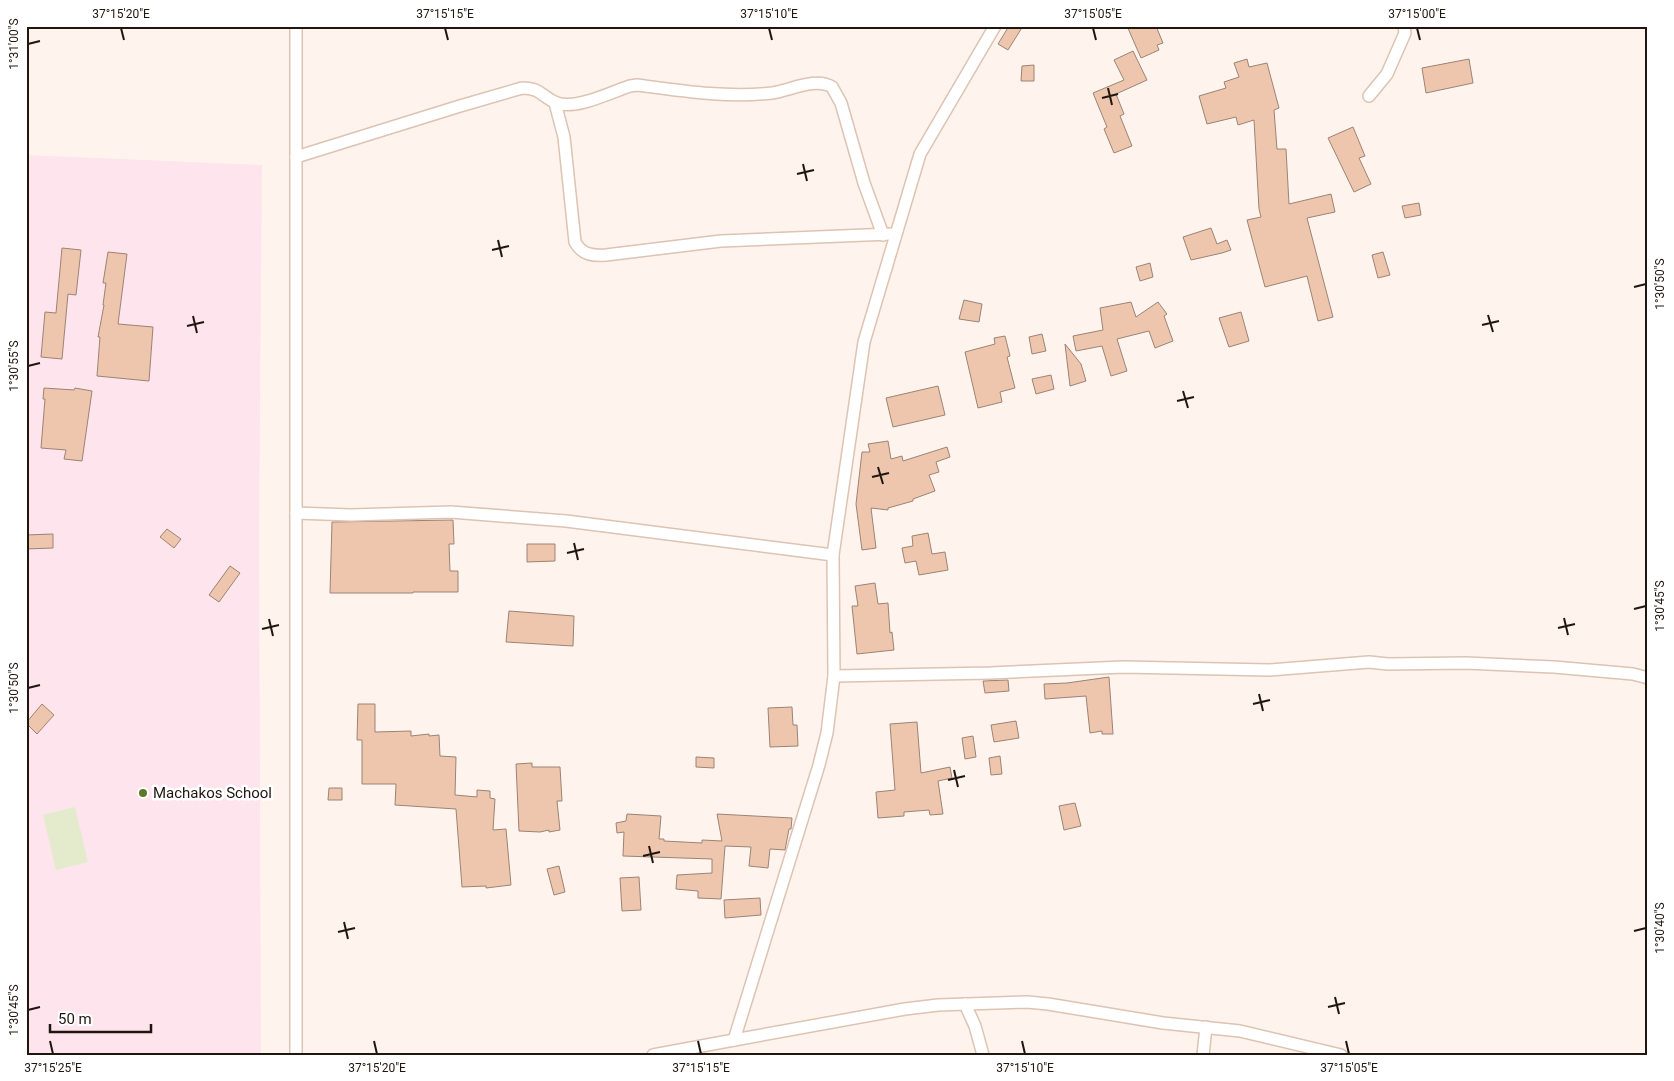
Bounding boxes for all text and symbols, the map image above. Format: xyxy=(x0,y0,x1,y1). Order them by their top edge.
text: 37°15'20"E xyxy=(92,7,150,21)
text: 37°15'15"E xyxy=(416,7,474,21)
text: 37°15'10"E xyxy=(740,7,798,21)
text: 37°15'05"E xyxy=(1064,7,1122,21)
text: 37°15'00"E xyxy=(1388,7,1446,21)
text: 1°31'00"S xyxy=(7,18,21,70)
text: 1°30'50"S xyxy=(1653,258,1667,310)
text: 1°30'55"S xyxy=(7,340,21,392)
text: 1°30'45"S xyxy=(1653,580,1667,632)
text: 1°30'50"S xyxy=(7,662,21,714)
place label: Machakos School xyxy=(153,784,272,802)
marker: Machakos School xyxy=(137,787,149,799)
text: 1°30'40"S xyxy=(1653,902,1667,954)
text: 1°30'45"S xyxy=(7,984,21,1036)
scale bar xyxy=(50,1001,151,1033)
text: 50 m xyxy=(58,1010,92,1028)
text: 37°15'25"E xyxy=(24,1061,82,1075)
text: 37°15'20"E xyxy=(348,1061,406,1075)
text: 37°15'15"E xyxy=(672,1061,730,1075)
text: 37°15'10"E xyxy=(996,1061,1054,1075)
text: 37°15'05"E xyxy=(1320,1061,1378,1075)

